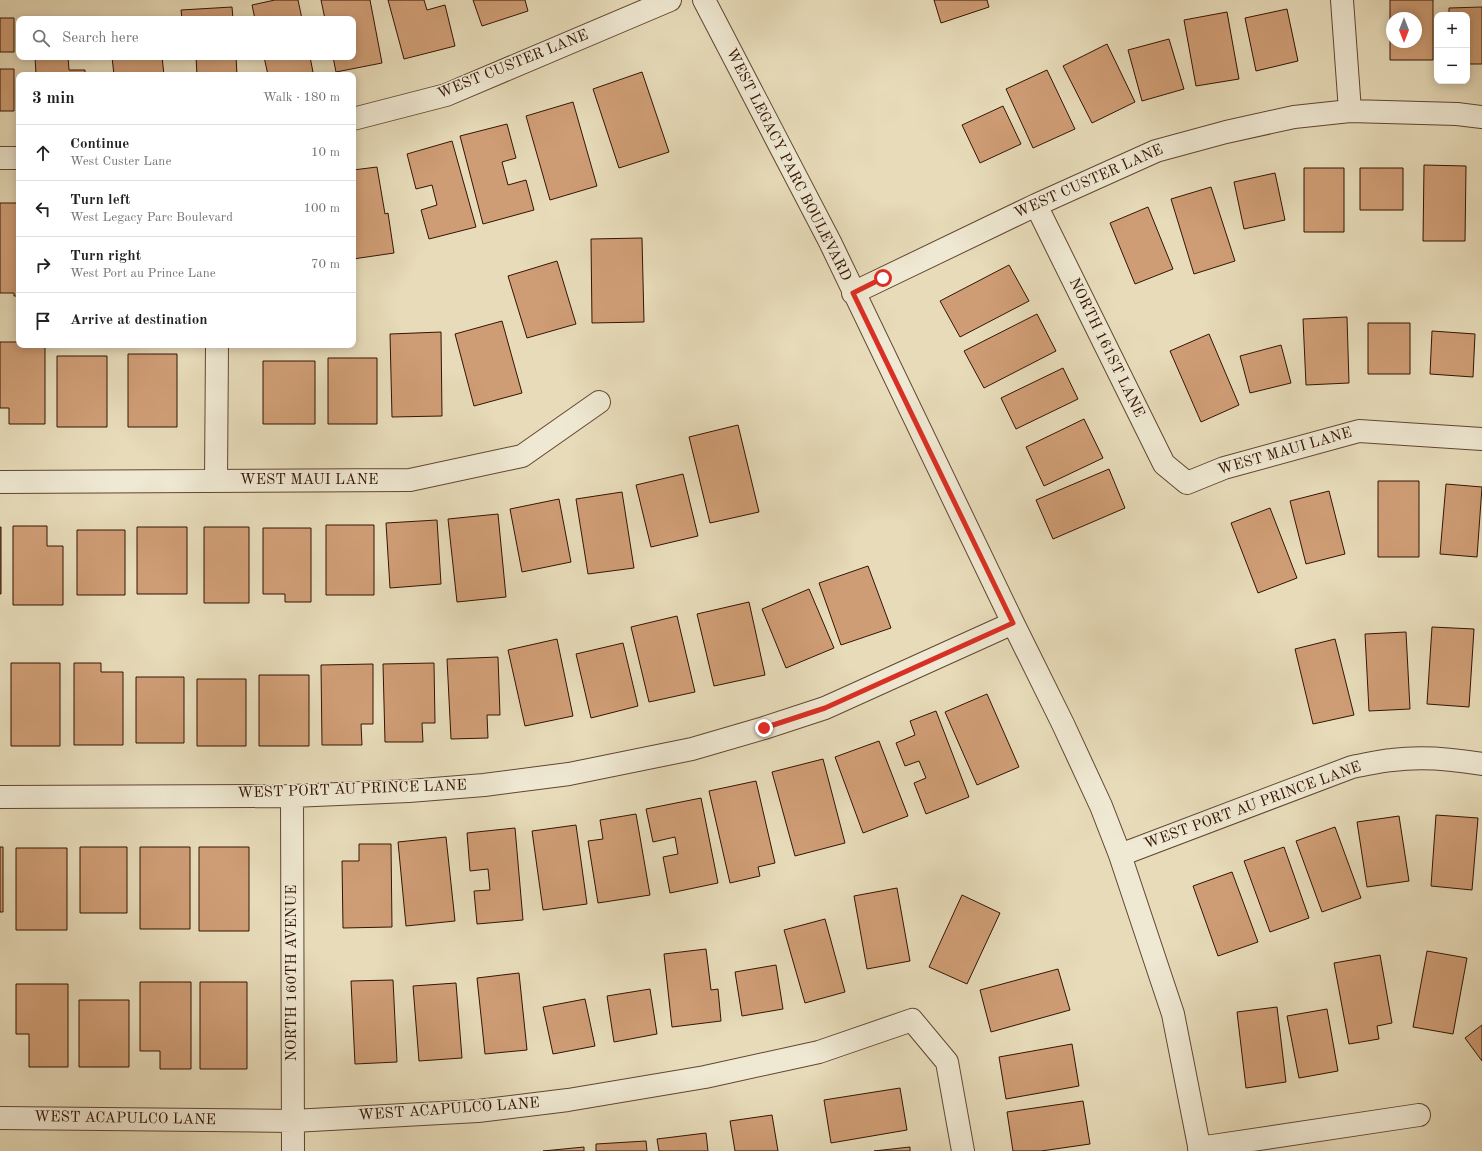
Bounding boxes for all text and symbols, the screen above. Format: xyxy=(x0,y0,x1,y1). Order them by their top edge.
north arrow xyxy=(1386,12,1422,48)
map controls xyxy=(1434,12,1470,84)
button: + xyxy=(1434,12,1470,48)
search box xyxy=(16,16,356,60)
icon: search xyxy=(30,27,52,49)
street label: WEST CUSTER LANE xyxy=(436,28,590,102)
text: Search here xyxy=(62,31,139,46)
street label: WEST LEGACY PARC BOULEVARD xyxy=(723,46,853,284)
button: − xyxy=(1434,48,1470,84)
text: 3 min xyxy=(32,90,75,107)
text: Walk · 180 m xyxy=(263,91,340,104)
text: Continue xyxy=(70,137,129,152)
icon: ahead xyxy=(32,142,54,164)
street label: WEST CUSTER LANE xyxy=(1012,142,1166,222)
text: 10 m xyxy=(311,146,340,159)
text: West Custer Lane xyxy=(70,155,171,168)
text: Turn left xyxy=(70,193,130,208)
icon: left xyxy=(32,198,54,220)
text: 100 m xyxy=(303,202,340,215)
text: West Legacy Parc Boulevard xyxy=(70,211,233,224)
text: Turn right xyxy=(70,249,141,264)
icon: right xyxy=(32,254,54,276)
text: 70 m xyxy=(311,258,340,271)
text: West Port au Prince Lane xyxy=(70,267,216,280)
route start xyxy=(874,269,892,287)
street label: NORTH 161ST LANE xyxy=(1066,276,1146,420)
icon: arrive xyxy=(32,310,54,332)
text: Arrive at destination xyxy=(70,313,208,328)
street label: WEST MAUI LANE xyxy=(1216,426,1354,478)
street label: WEST MAUI LANE xyxy=(240,473,378,488)
route end xyxy=(755,719,773,737)
street label: WEST PORT AU PRINCE LANE xyxy=(1143,760,1363,852)
street label: WEST PORT AU PRINCE LANE xyxy=(237,778,467,802)
street label: NORTH 160TH AVENUE xyxy=(285,885,300,1061)
street label: WEST ACAPULCO LANE xyxy=(358,1096,540,1124)
street label: WEST ACAPULCO LANE xyxy=(34,1110,216,1128)

